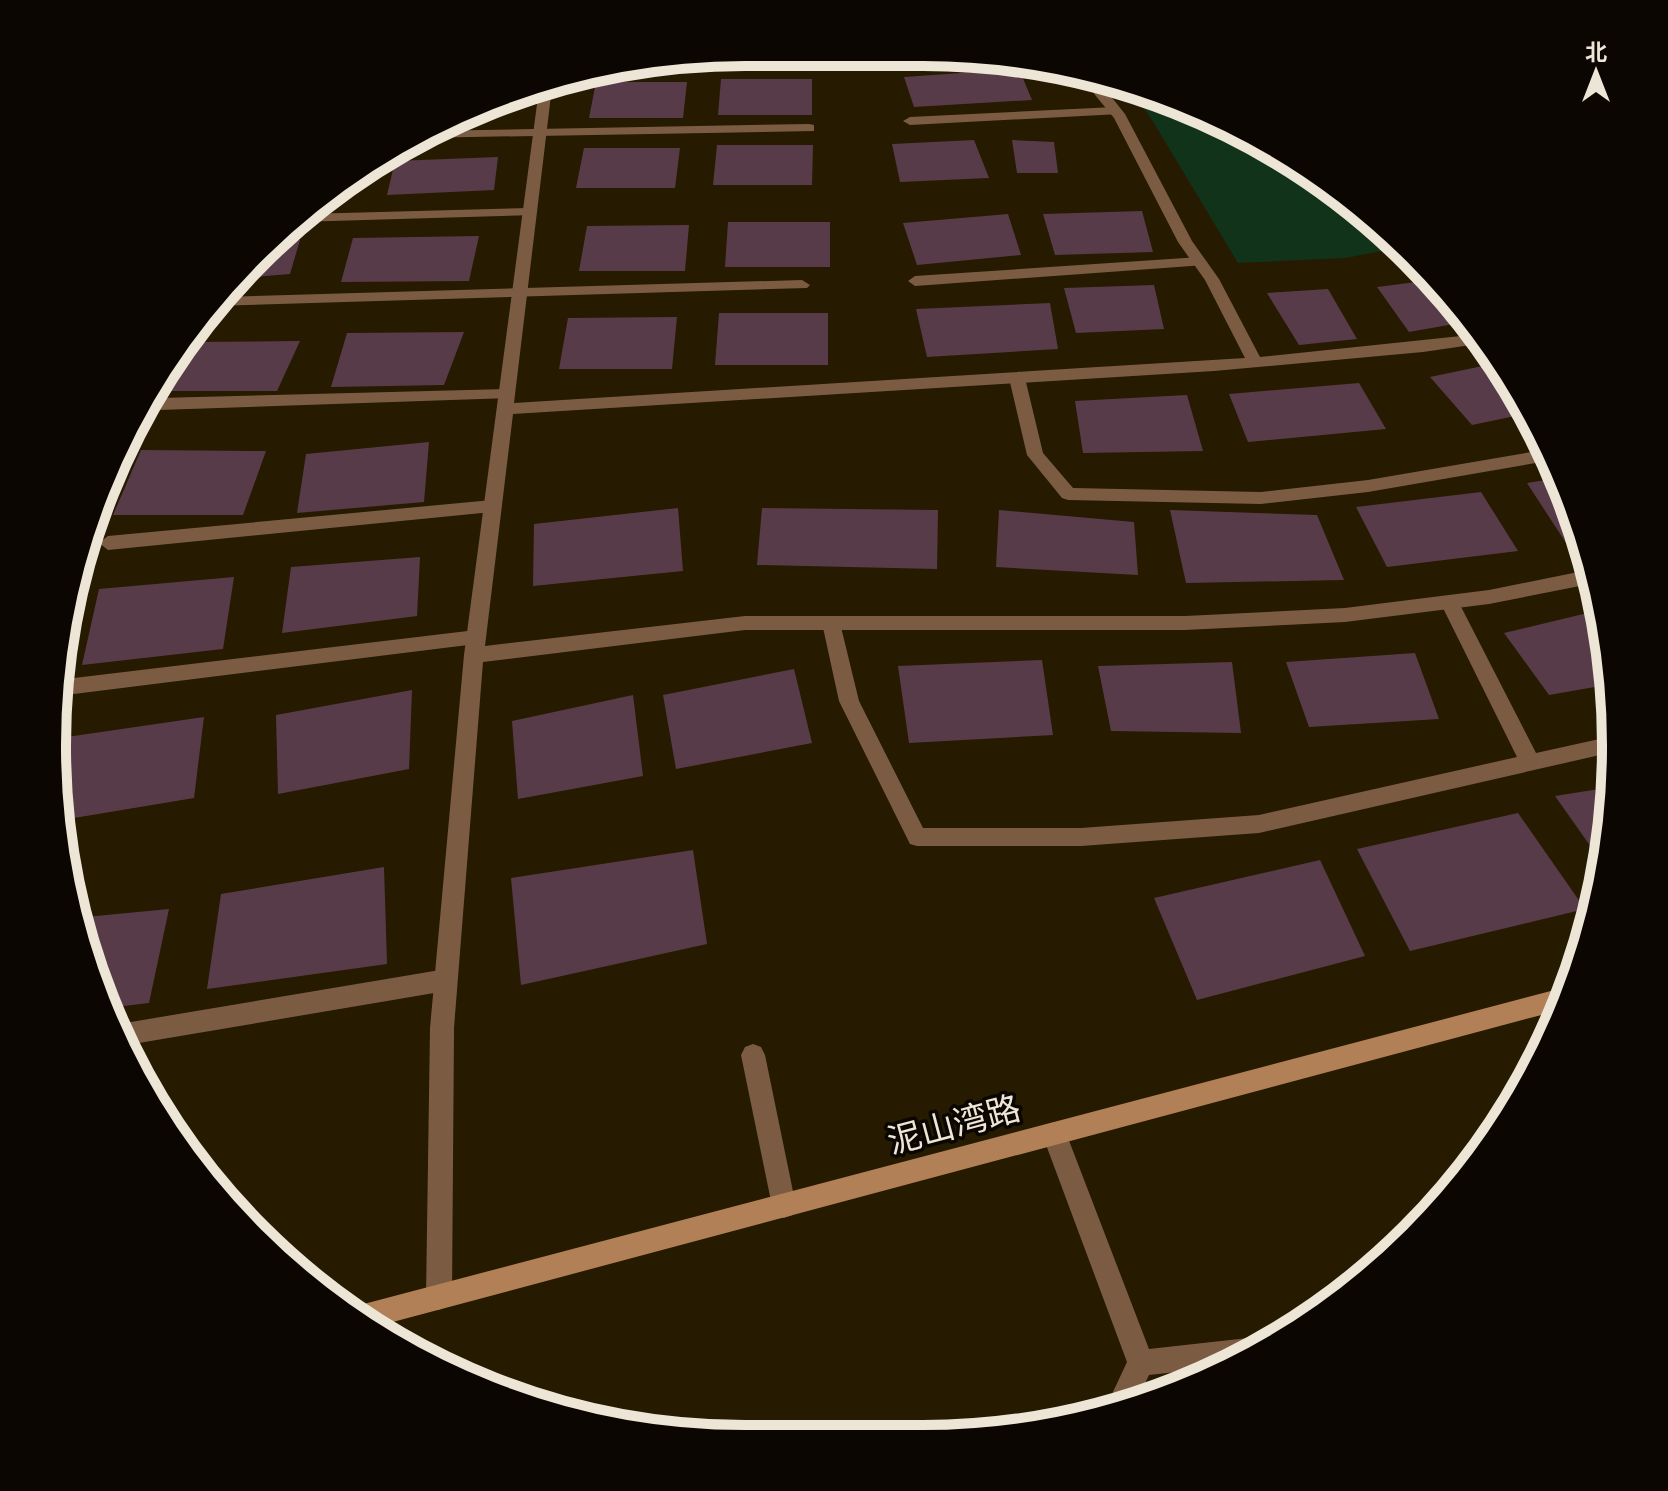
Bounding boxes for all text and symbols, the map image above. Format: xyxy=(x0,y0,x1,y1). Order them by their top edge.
north arrow xyxy=(1556,32,1636,112)
text: 北 xyxy=(1585,36,1607,68)
street label: 泥山湾路 xyxy=(882,1084,1026,1166)

